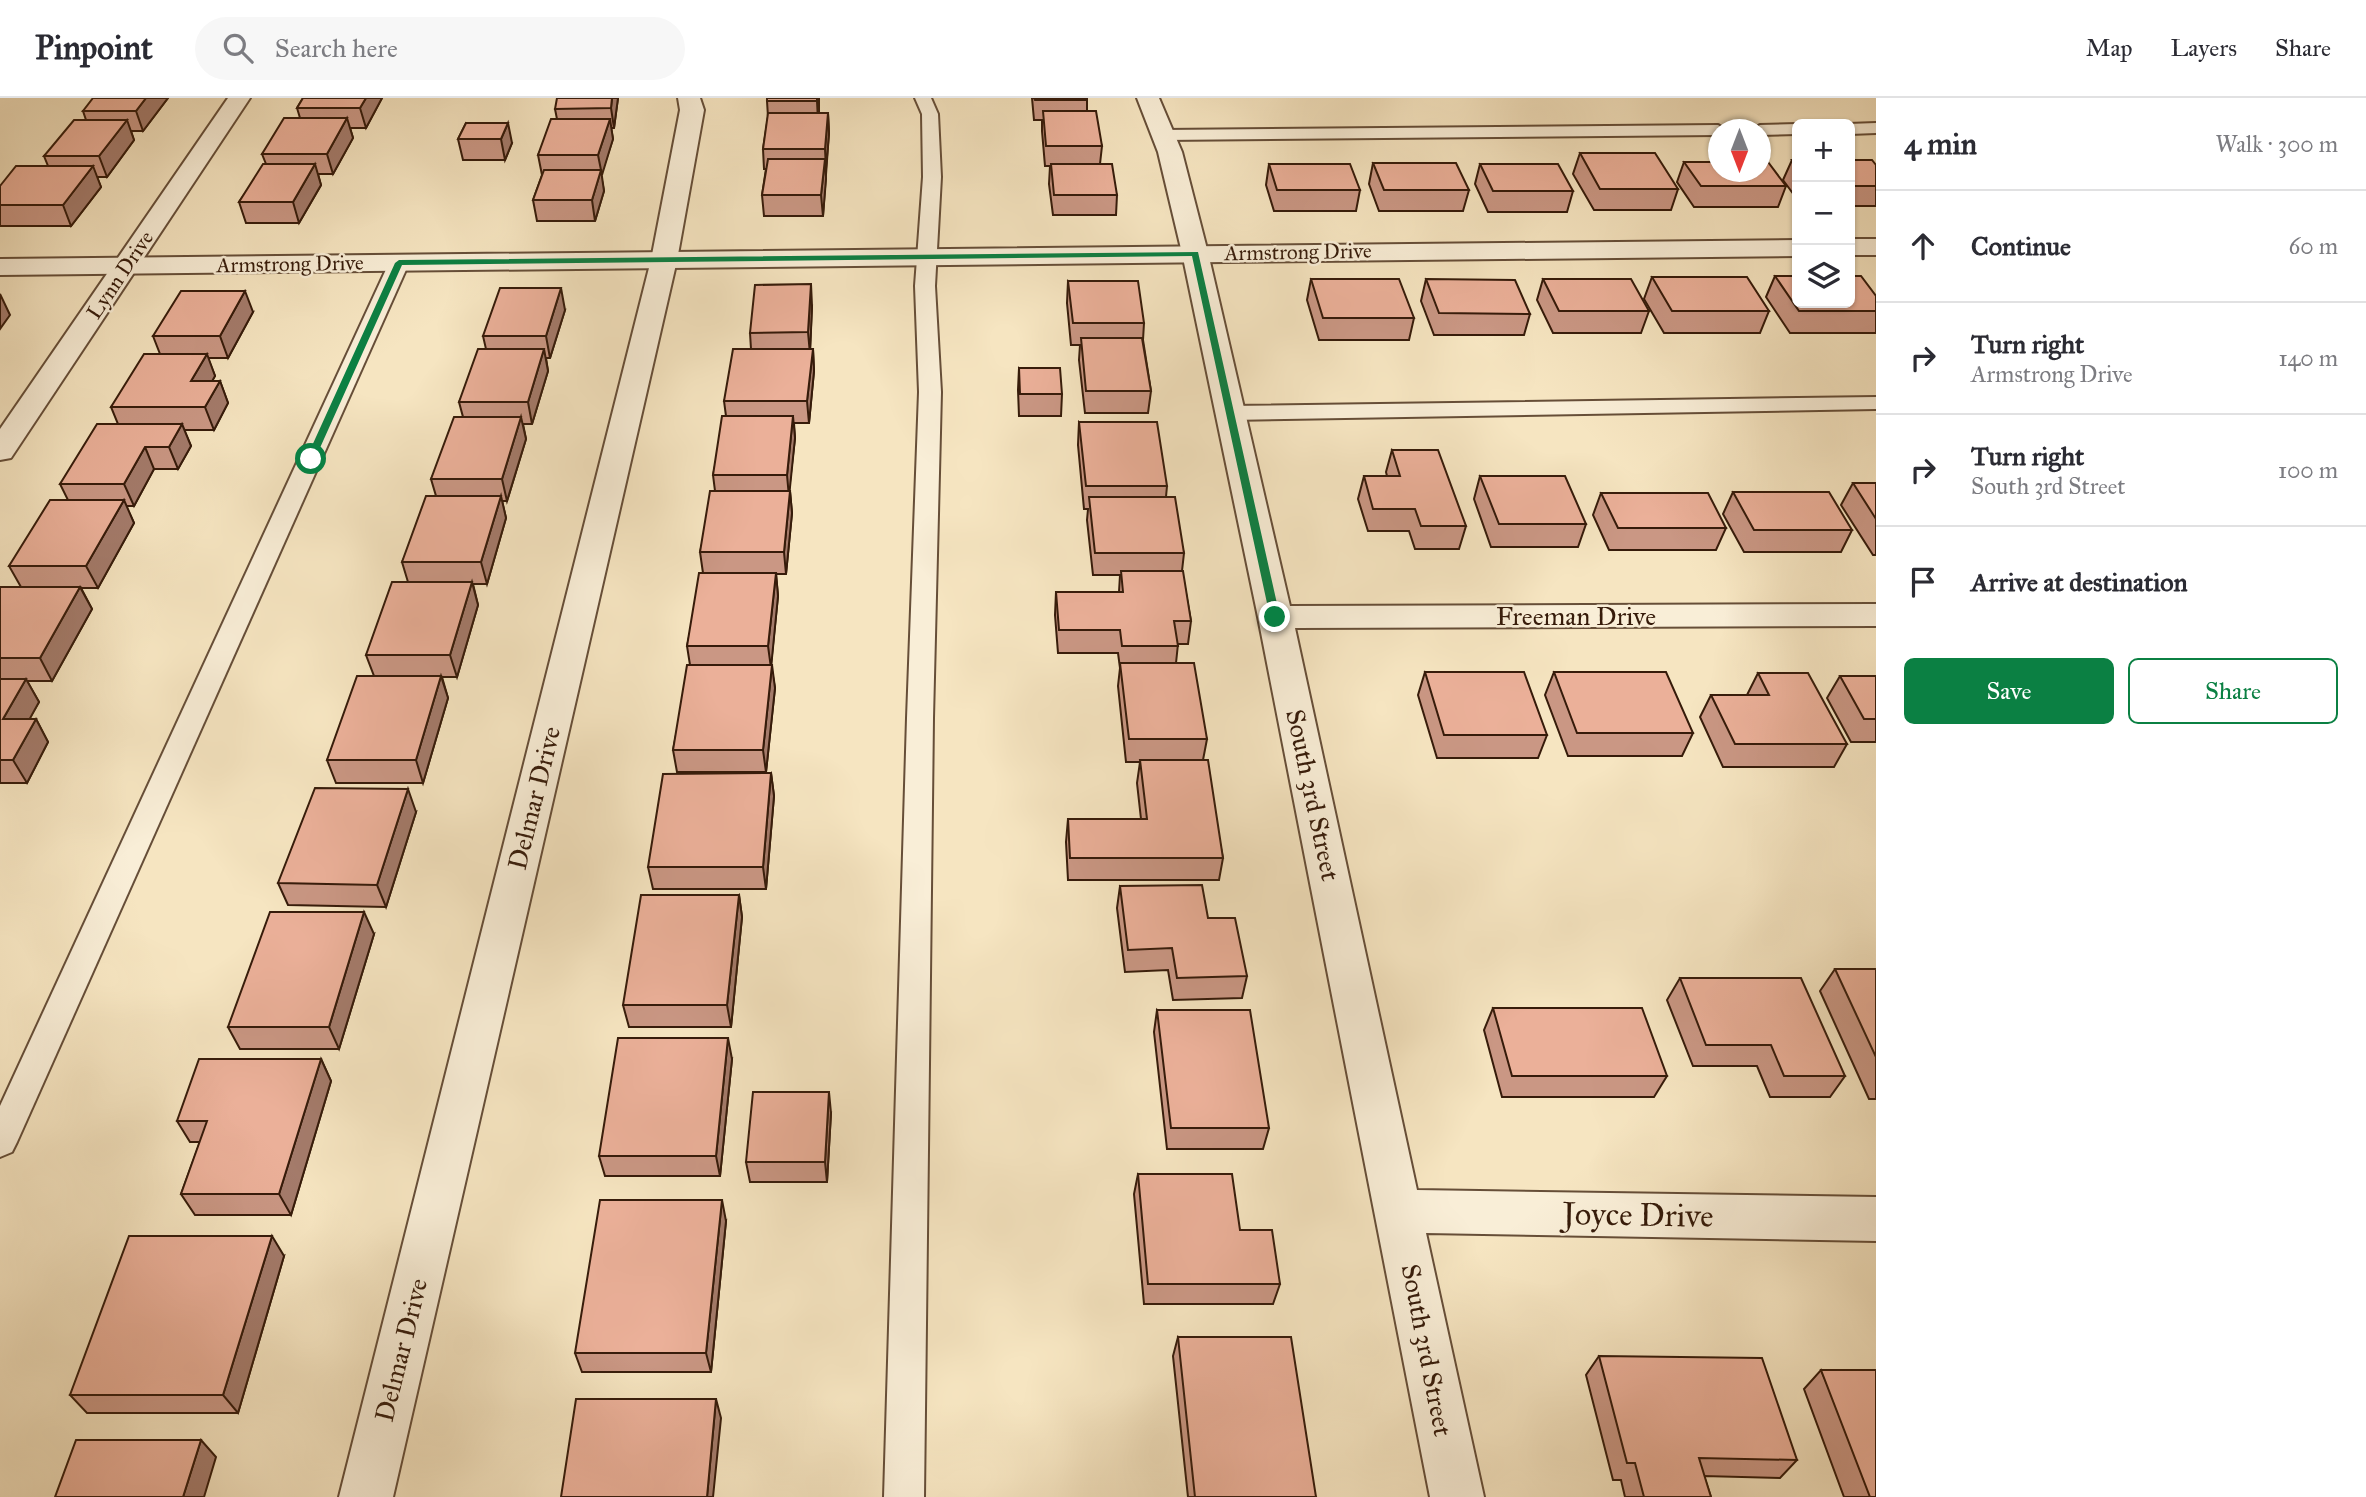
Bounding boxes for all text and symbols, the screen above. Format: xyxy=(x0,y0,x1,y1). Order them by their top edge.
search box xyxy=(195,17,685,80)
text: Pinpoint xyxy=(35,28,153,68)
icon: search xyxy=(219,29,257,67)
text: Search here xyxy=(275,32,398,64)
text: Map xyxy=(2086,33,2133,63)
text: Layers xyxy=(2171,33,2237,63)
text: Share xyxy=(2275,33,2331,63)
north arrow xyxy=(1708,119,1771,182)
map controls xyxy=(1792,119,1855,308)
button: + xyxy=(1792,119,1855,182)
text: 4 min xyxy=(1904,126,1977,162)
text: Walk · 300 m xyxy=(2215,130,2338,158)
button: − xyxy=(1792,182,1855,245)
street label: Lynn Drive xyxy=(81,226,159,324)
icon: ahead xyxy=(1904,227,1942,265)
text: Continue xyxy=(1971,230,2071,262)
text: 60 m xyxy=(2289,232,2338,260)
street label: Armstrong Drive xyxy=(1223,238,1372,266)
button: layers xyxy=(1792,245,1855,308)
street label: Armstrong Drive xyxy=(215,250,364,278)
text: Turn right xyxy=(1971,328,2084,360)
icon: right xyxy=(1904,339,1942,377)
text: 140 m xyxy=(2278,344,2338,372)
text: Armstrong Drive xyxy=(1971,360,2133,388)
text: Turn right xyxy=(1971,440,2084,472)
route start xyxy=(295,443,326,474)
icon: right xyxy=(1904,451,1942,489)
text: 100 m xyxy=(2278,456,2338,484)
text: South 3rd Street xyxy=(1971,472,2126,500)
icon: arrive xyxy=(1904,563,1942,601)
text: Arrive at destination xyxy=(1971,566,2188,598)
street label: Freeman Drive xyxy=(1496,600,1656,632)
route end xyxy=(1259,601,1290,632)
button: Save xyxy=(1904,658,2114,724)
button: Share xyxy=(2128,658,2338,724)
street label: South 3rd Street xyxy=(1279,706,1347,884)
street label: Delmar Drive xyxy=(501,723,567,873)
street label: Joyce Drive xyxy=(1559,1194,1714,1236)
street label: South 3rd Street xyxy=(1395,1261,1459,1439)
street label: Delmar Drive xyxy=(368,1275,434,1425)

